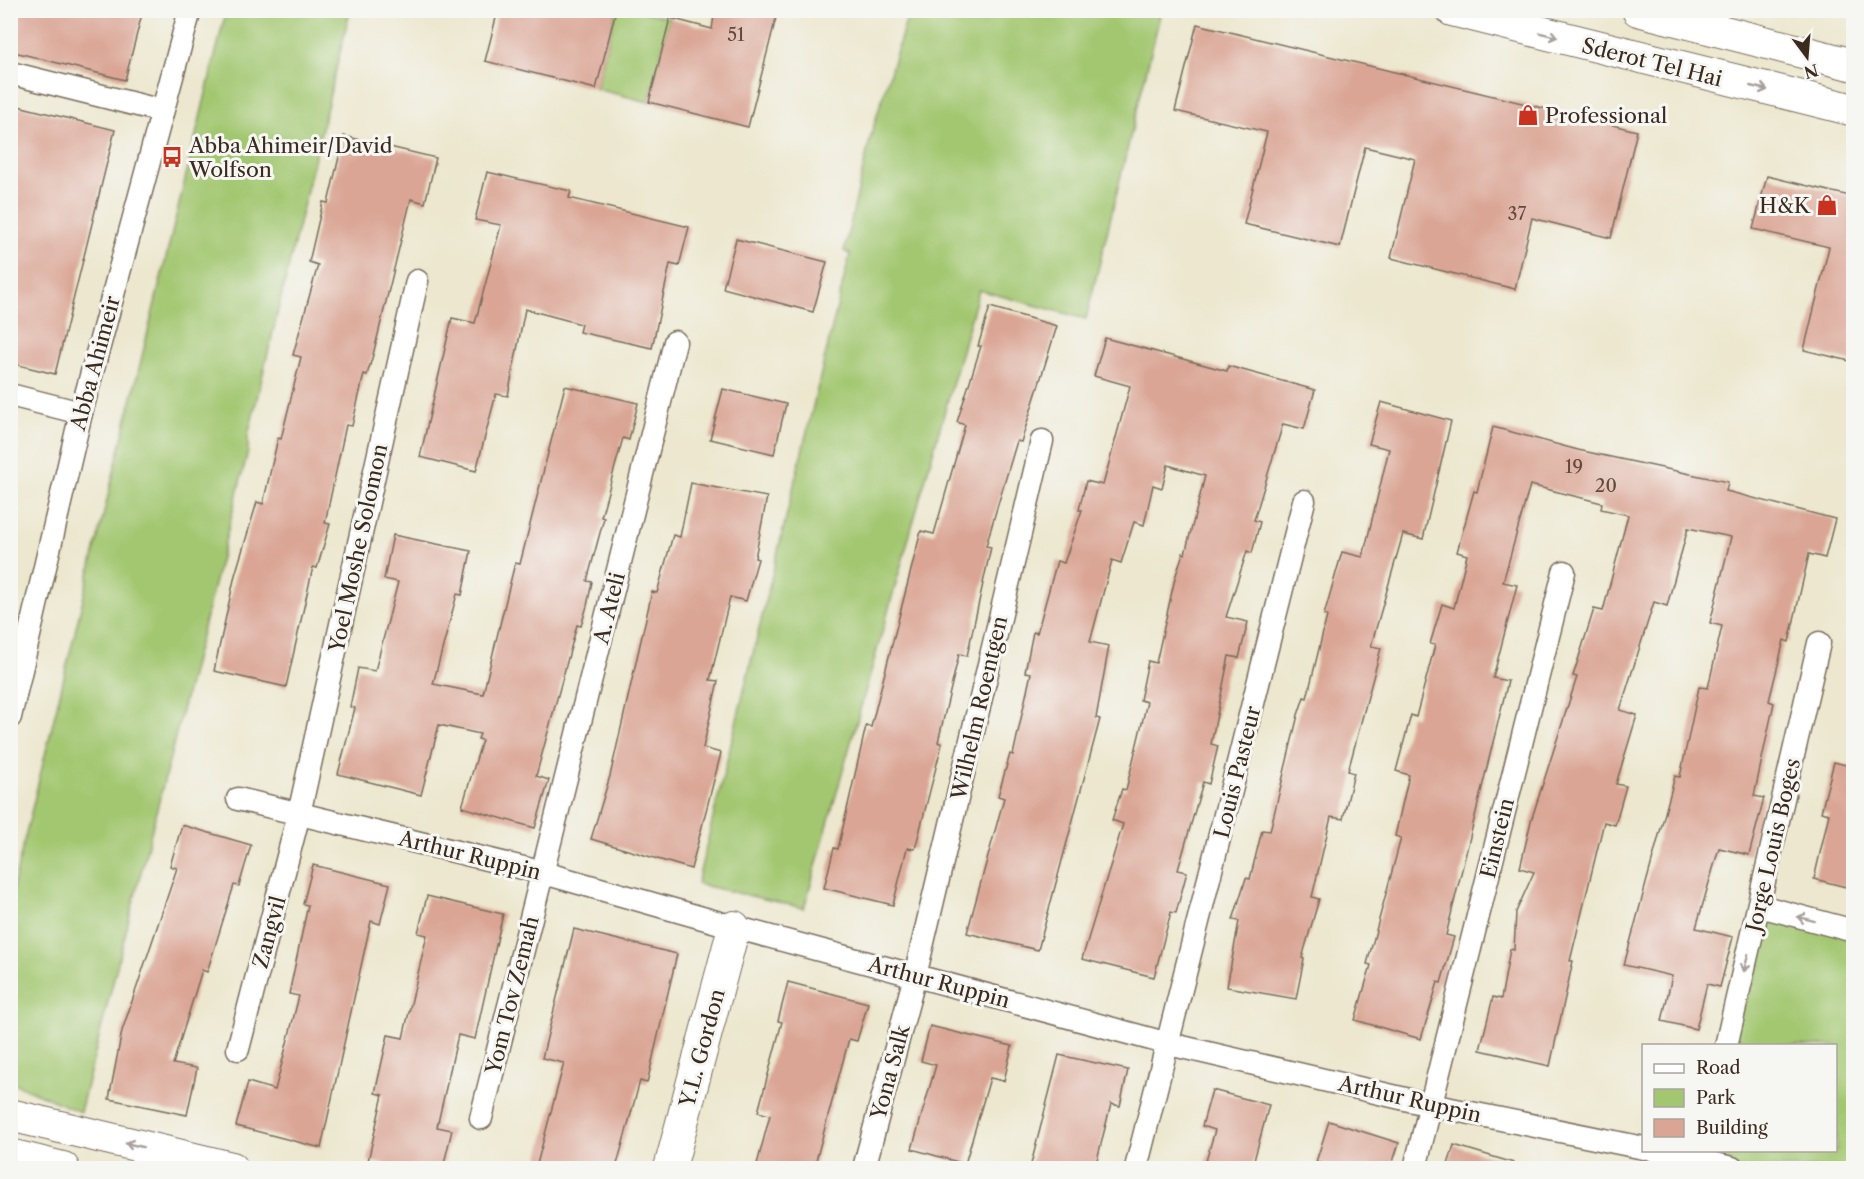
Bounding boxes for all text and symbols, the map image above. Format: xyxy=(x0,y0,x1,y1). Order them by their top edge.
house number: 51 xyxy=(727,24,745,46)
north arrow xyxy=(1777,27,1837,87)
one-way arrow xyxy=(1540,30,1559,42)
street label: Sderot Tel Hai xyxy=(1579,32,1725,92)
text: N xyxy=(1802,60,1821,83)
one-way arrow xyxy=(1749,83,1768,95)
shop icon: Professional xyxy=(1516,103,1540,127)
place label: Professional xyxy=(1545,103,1667,128)
place label: Abba Ahimeir/David Wolfson xyxy=(188,133,393,182)
bus stop icon: Abba Ahimeir/David Wolfson xyxy=(160,145,184,169)
place label: H&K xyxy=(1759,193,1811,218)
shop icon: H&K xyxy=(1815,193,1839,217)
house number: 37 xyxy=(1508,203,1527,225)
street label: Abba Ahimeir xyxy=(65,293,125,434)
street label: Yoel Moshe Solomon xyxy=(323,442,392,655)
house number: 19 xyxy=(1565,456,1583,478)
house number: 20 xyxy=(1595,475,1617,497)
street label: A. Ateli xyxy=(588,570,630,647)
street label: Wilhelm Roentgen xyxy=(945,614,1012,803)
street label: Louis Pasteur xyxy=(1209,703,1266,841)
street label: Jorge Louis Boges xyxy=(1740,756,1805,937)
street label: Einstein xyxy=(1475,795,1519,881)
street label: Arthur Ruppin xyxy=(395,825,544,885)
street label: Zangvil xyxy=(247,893,291,971)
one-way arrow xyxy=(1797,912,1816,924)
street label: Yom Tov Zemah xyxy=(480,913,544,1078)
street label: Arthur Ruppin xyxy=(864,951,1013,1013)
one-way arrow xyxy=(1740,952,1751,972)
street label: Y.L. Gordon xyxy=(674,986,730,1111)
street label: Yona Salk xyxy=(865,1021,915,1123)
legend xyxy=(1642,1044,1837,1152)
text: Road xyxy=(1696,1057,1741,1079)
street label: Arthur Ruppin xyxy=(1335,1070,1484,1128)
text: Park xyxy=(1696,1087,1737,1109)
text: Building xyxy=(1696,1117,1768,1139)
one-way arrow xyxy=(125,1139,144,1151)

